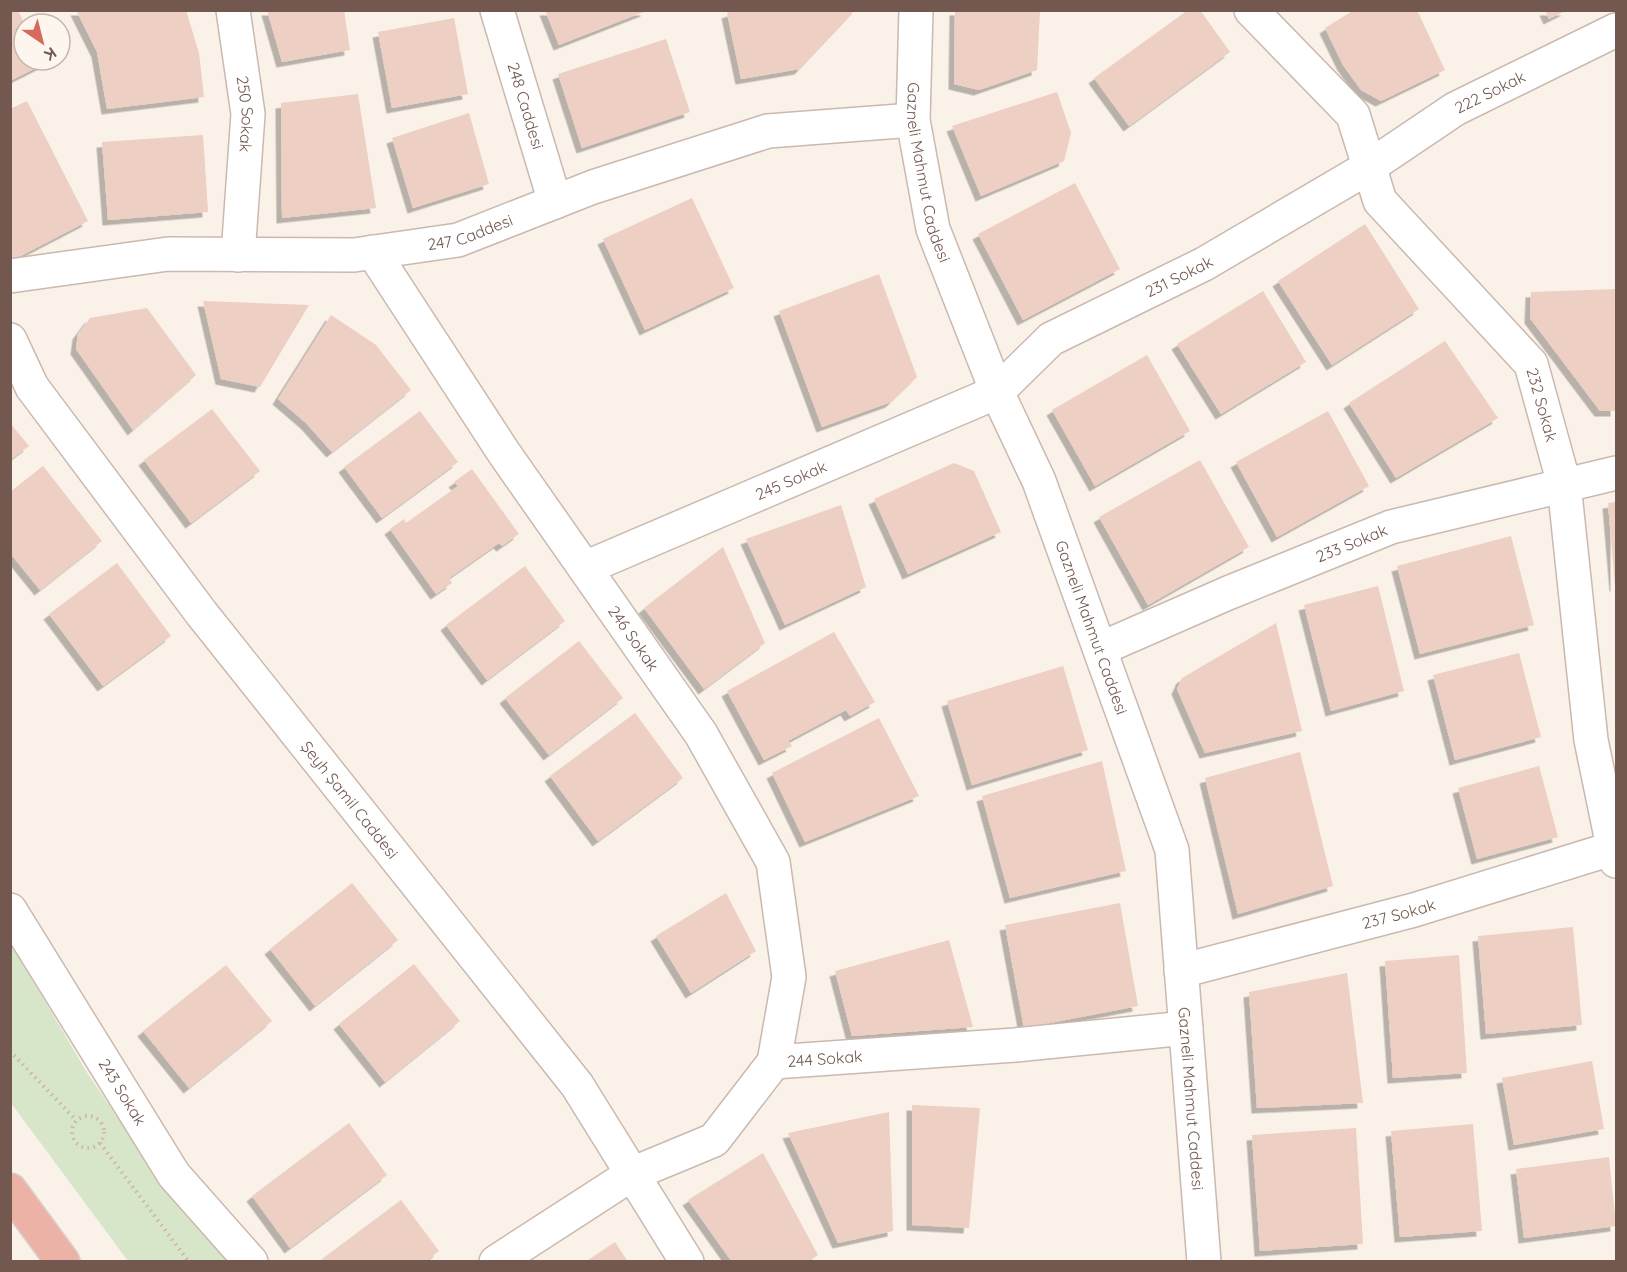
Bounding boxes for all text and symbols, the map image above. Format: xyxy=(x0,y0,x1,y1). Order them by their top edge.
north arrow xyxy=(12,12,72,72)
text: K xyxy=(41,43,61,65)
street label: 248 Caddesi xyxy=(503,60,548,152)
street label: 222 Sokak xyxy=(1451,66,1529,118)
street label: 250 Sokak xyxy=(233,74,258,153)
street label: Gazneli Mahmut Caddesi xyxy=(903,82,955,265)
street label: 247 Caddesi xyxy=(426,210,515,254)
street label: 231 Sokak xyxy=(1142,251,1216,301)
street label: 232 Sokak xyxy=(1522,365,1562,444)
street label: 245 Sokak xyxy=(752,456,830,504)
street label: 233 Sokak xyxy=(1313,520,1390,566)
street label: Gazneli Mahmut Caddesi xyxy=(1051,538,1132,717)
street label: 246 Sokak xyxy=(604,601,664,675)
street label: Şeyh Şamil Caddesi xyxy=(297,737,403,863)
street label: 237 Sokak xyxy=(1360,894,1438,933)
street label: Gazneli Mahmut Caddesi xyxy=(1174,1006,1208,1191)
street label: 244 Sokak xyxy=(787,1046,863,1071)
street label: 243 Sokak xyxy=(94,1055,151,1129)

